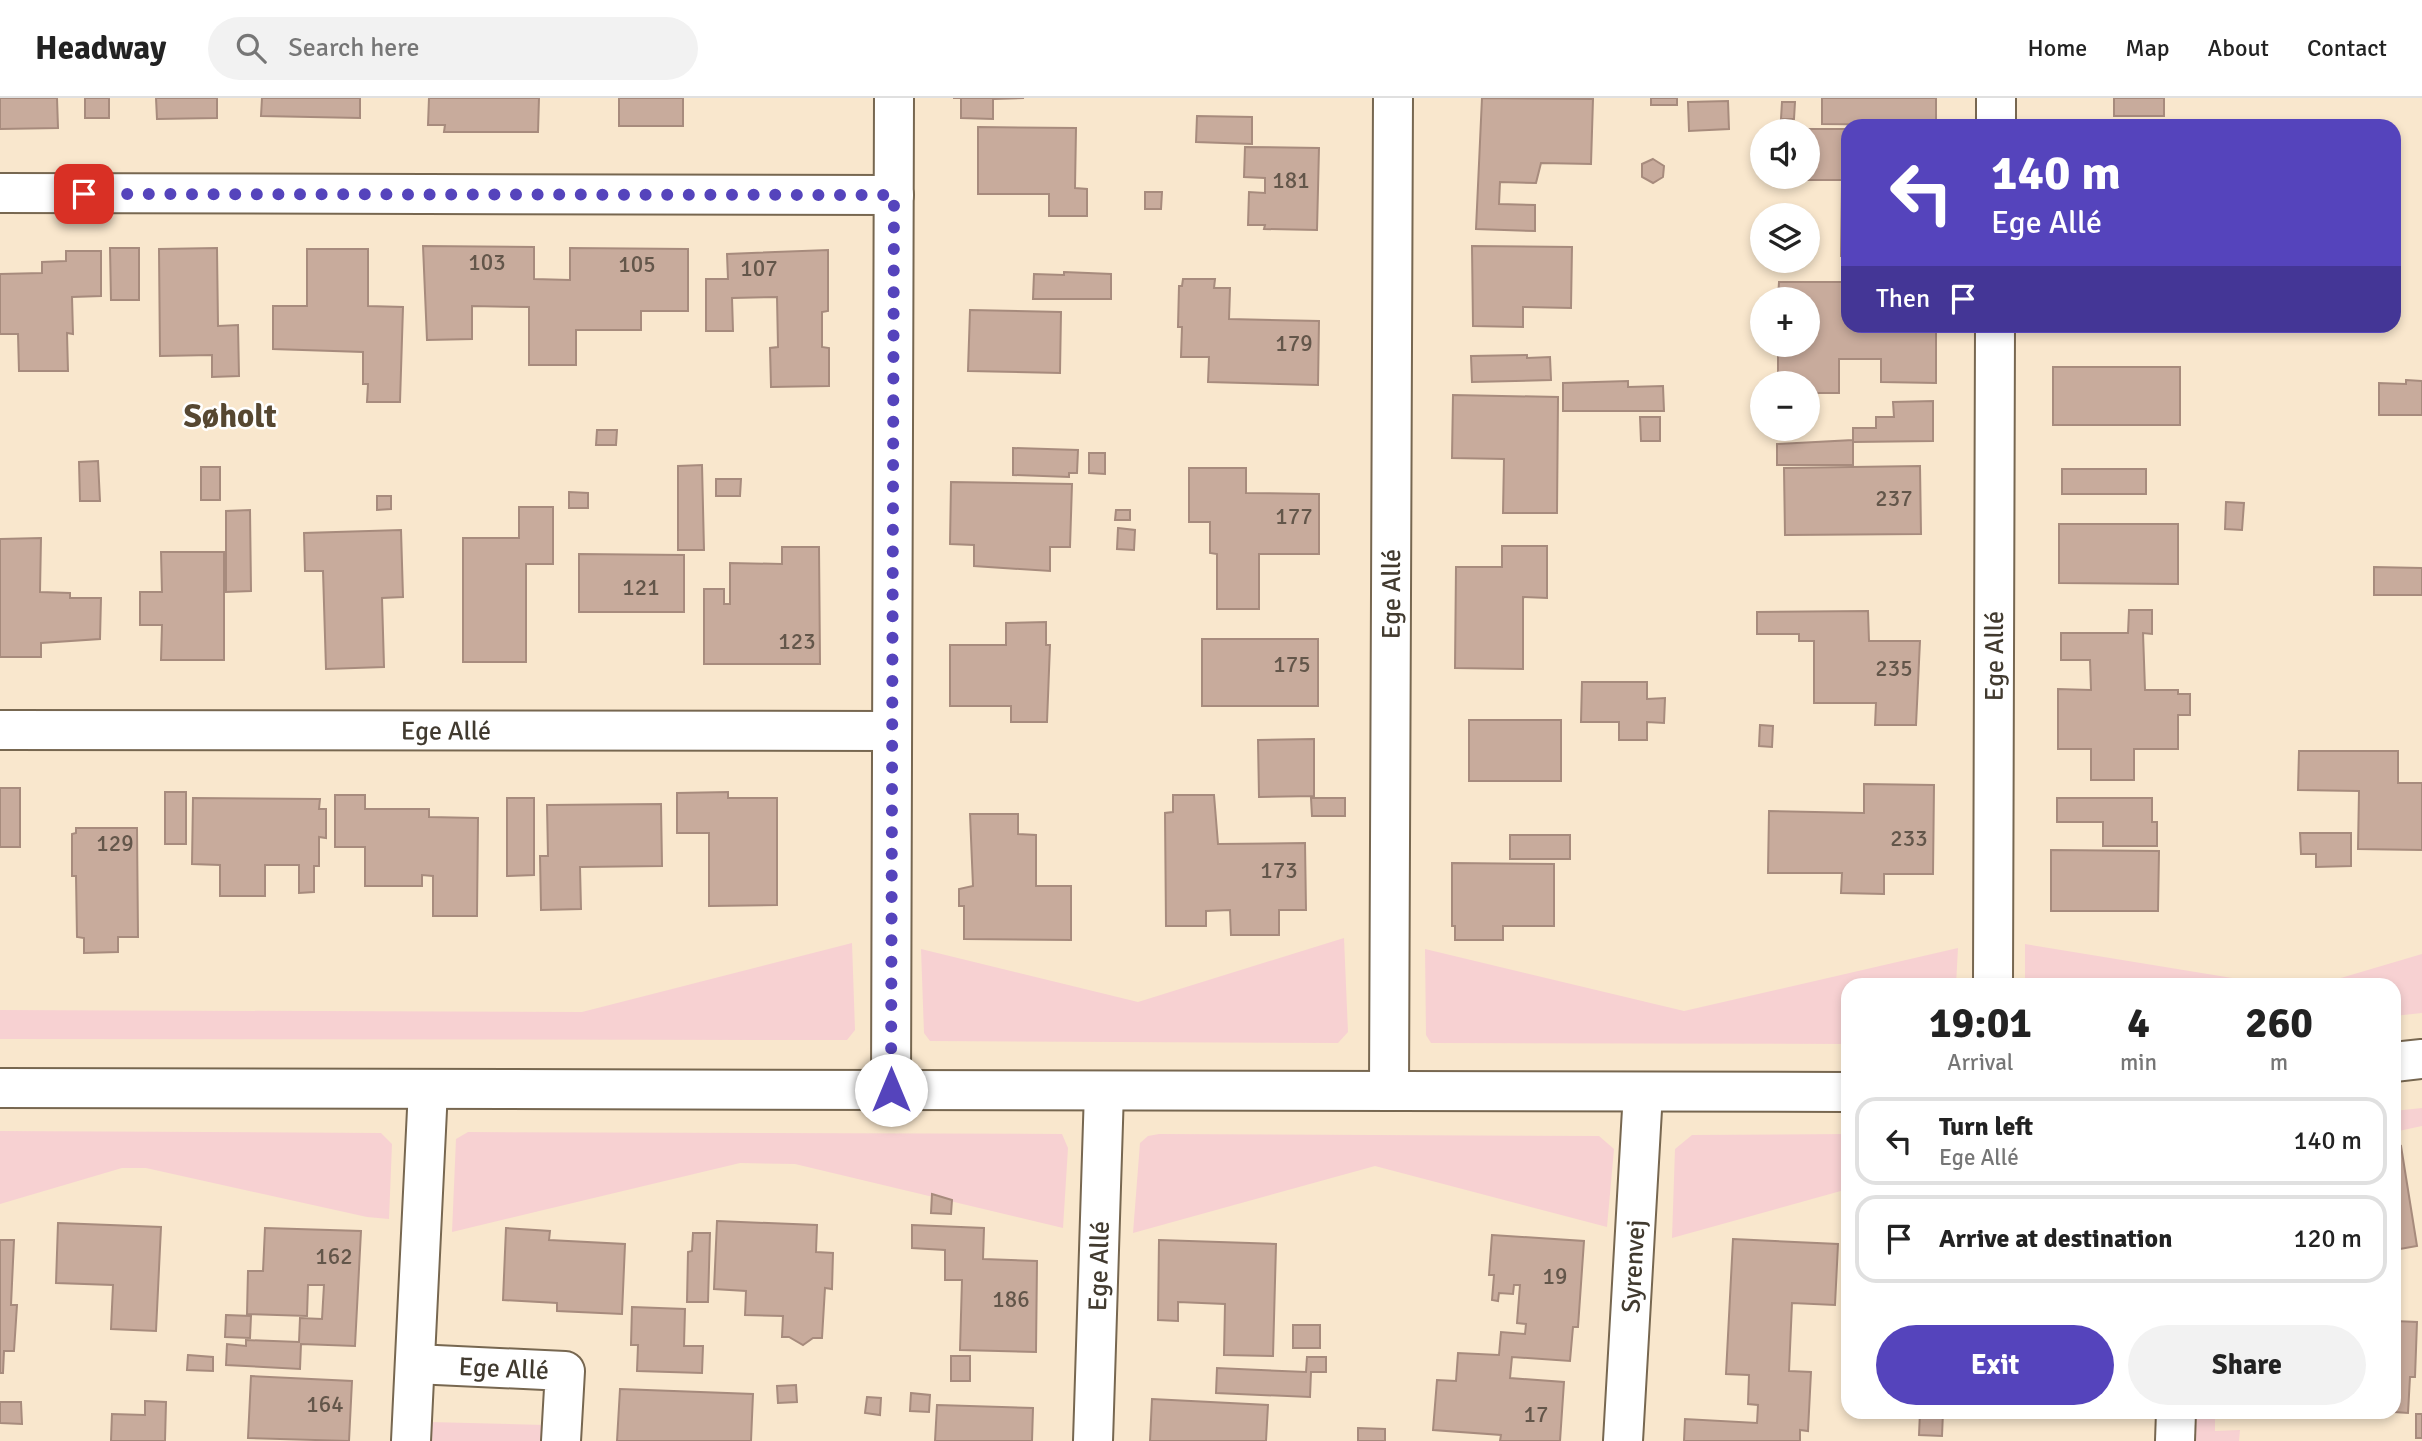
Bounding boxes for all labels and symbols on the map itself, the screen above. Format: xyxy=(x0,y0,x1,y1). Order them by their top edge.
pin xyxy=(54,164,114,224)
house number: 181 xyxy=(1272,166,1310,195)
house number: 103 xyxy=(468,248,506,277)
house number: 105 xyxy=(618,250,656,279)
house number: 107 xyxy=(740,254,778,283)
house number: 179 xyxy=(1275,329,1313,358)
district label: Søholt xyxy=(183,396,277,437)
house number: 237 xyxy=(1875,484,1913,513)
house number: 177 xyxy=(1275,502,1313,531)
street label: Ege Allé xyxy=(1376,549,1408,639)
house number: 121 xyxy=(622,573,660,602)
street label: Ege Allé xyxy=(1979,611,2011,701)
house number: 123 xyxy=(778,627,816,656)
house number: 175 xyxy=(1273,650,1311,679)
house number: 235 xyxy=(1875,654,1913,683)
street label: Ege Allé xyxy=(401,715,491,748)
house number: 233 xyxy=(1890,824,1928,853)
house number: 129 xyxy=(96,829,134,858)
house number: 173 xyxy=(1260,856,1298,885)
position arrow xyxy=(854,1053,928,1127)
street label: Syrenvej xyxy=(1615,1219,1653,1314)
street label: Ege Allé xyxy=(1082,1220,1117,1312)
house number: 162 xyxy=(315,1242,353,1271)
house number: 19 xyxy=(1543,1262,1567,1291)
house number: 186 xyxy=(992,1285,1030,1314)
street label: Ege Allé xyxy=(458,1351,550,1387)
house number: 164 xyxy=(306,1390,344,1419)
house number: 17 xyxy=(1524,1400,1548,1429)

